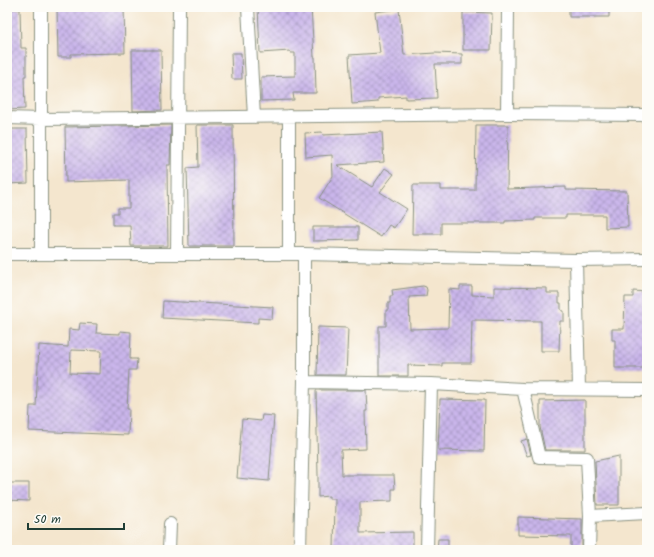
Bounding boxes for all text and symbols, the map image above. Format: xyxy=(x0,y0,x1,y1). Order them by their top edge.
scale bar xyxy=(28,505,124,531)
text: 50 m xyxy=(34,510,61,529)

